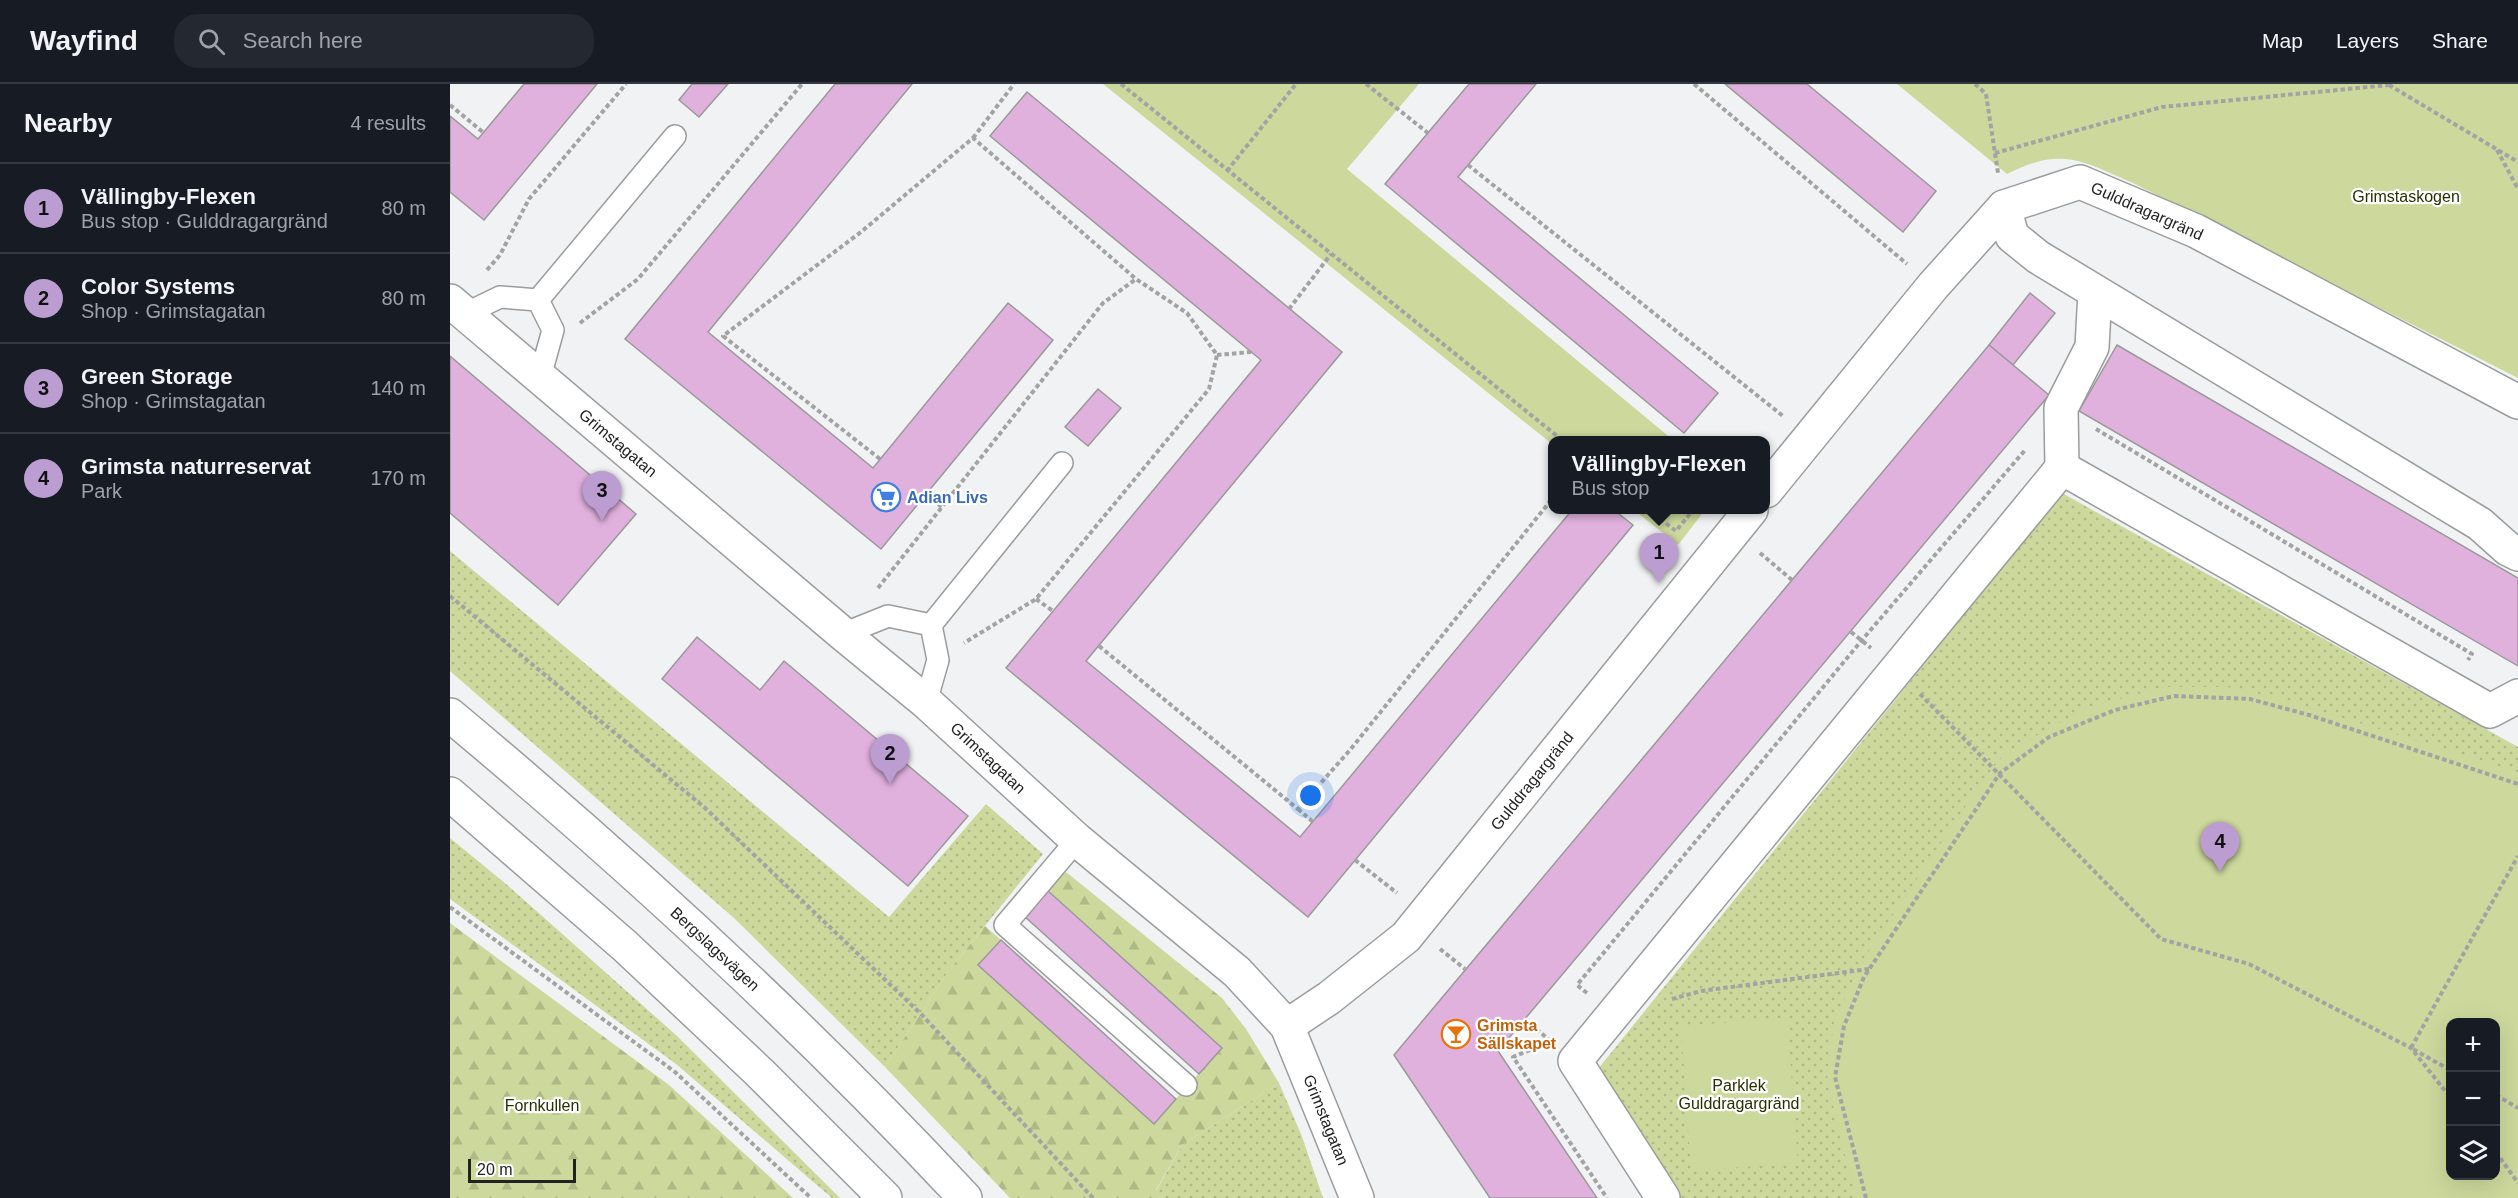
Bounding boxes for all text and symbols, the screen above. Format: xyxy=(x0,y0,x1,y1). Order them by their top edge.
search box xyxy=(174,14,594,68)
text: Wayfind xyxy=(30,25,138,56)
icon: search xyxy=(195,25,228,58)
text: Search here xyxy=(243,28,363,53)
text: Map xyxy=(2262,29,2303,52)
text: Layers xyxy=(2336,29,2399,52)
text: Share xyxy=(2432,29,2488,52)
text: Nearby xyxy=(24,108,112,138)
text: 4 results xyxy=(350,112,426,134)
street label: Gulddragargränd xyxy=(2088,179,2206,243)
text: Vällingby-Flexen xyxy=(81,184,256,209)
park label: Grimstaskogen xyxy=(2352,188,2460,205)
text: 1 xyxy=(38,197,49,219)
text: 80 m xyxy=(382,197,426,219)
text: Bus stop · Gulddragargränd xyxy=(81,210,328,232)
text: Color Systems xyxy=(81,274,235,299)
text: 2 xyxy=(38,287,49,309)
text: 80 m xyxy=(382,287,426,309)
text: Shop · Grimstagatan xyxy=(81,300,266,322)
text: Green Storage xyxy=(81,364,233,389)
text: 3 xyxy=(38,377,49,399)
text: 140 m xyxy=(370,377,426,399)
text: Shop · Grimstagatan xyxy=(81,390,266,412)
street label: Grimstagatan xyxy=(576,406,660,480)
popup xyxy=(1548,436,1770,514)
text: Vällingby-Flexen xyxy=(1572,451,1746,476)
text: Grimsta naturreservat xyxy=(81,454,311,479)
text: 4 xyxy=(38,467,49,489)
text: 170 m xyxy=(370,467,426,489)
pin: 3 xyxy=(582,472,622,521)
text: Bus stop xyxy=(1572,477,1649,499)
text: Park xyxy=(81,480,122,502)
supermarket icon: Adian Livs xyxy=(870,481,902,513)
place label: Adian Livs xyxy=(907,489,988,506)
pin: 1 xyxy=(1640,534,1678,583)
street label: Grimstagatan xyxy=(947,719,1029,797)
street label: Gulddragargränd xyxy=(1487,729,1577,833)
pin: 2 xyxy=(870,734,910,784)
your location xyxy=(1296,781,1325,810)
pin: 4 xyxy=(2200,822,2240,872)
street label: Bergslagsvägen xyxy=(667,904,763,994)
place label: Grimsta Sällskapet xyxy=(1477,1017,1557,1052)
bar icon: Grimsta Sällskapet xyxy=(1440,1018,1472,1050)
map controls xyxy=(2446,1018,2500,1180)
button: + xyxy=(2446,1018,2500,1072)
street label: Grimstagatan xyxy=(1300,1072,1352,1168)
button: − xyxy=(2446,1072,2500,1126)
park label: Parklek Gulddragargränd xyxy=(1679,1077,1799,1112)
park label: Fornkullen xyxy=(505,1097,579,1114)
button: layers xyxy=(2446,1126,2500,1180)
scale bar xyxy=(468,1156,576,1184)
text: 20 m xyxy=(477,1161,513,1178)

